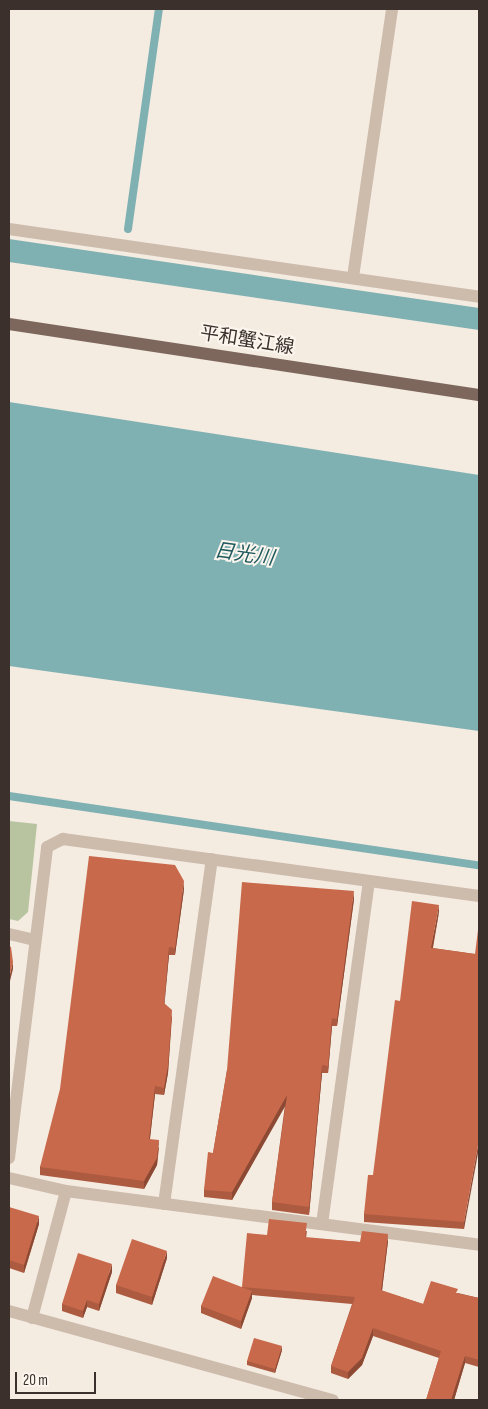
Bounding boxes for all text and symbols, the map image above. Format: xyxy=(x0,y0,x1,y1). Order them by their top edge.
street label: 平和蟹江線 xyxy=(198,322,296,360)
water label: 日光川 xyxy=(213,539,275,571)
scale bar xyxy=(18,1362,99,1394)
text: 20 m xyxy=(23,1371,48,1390)

